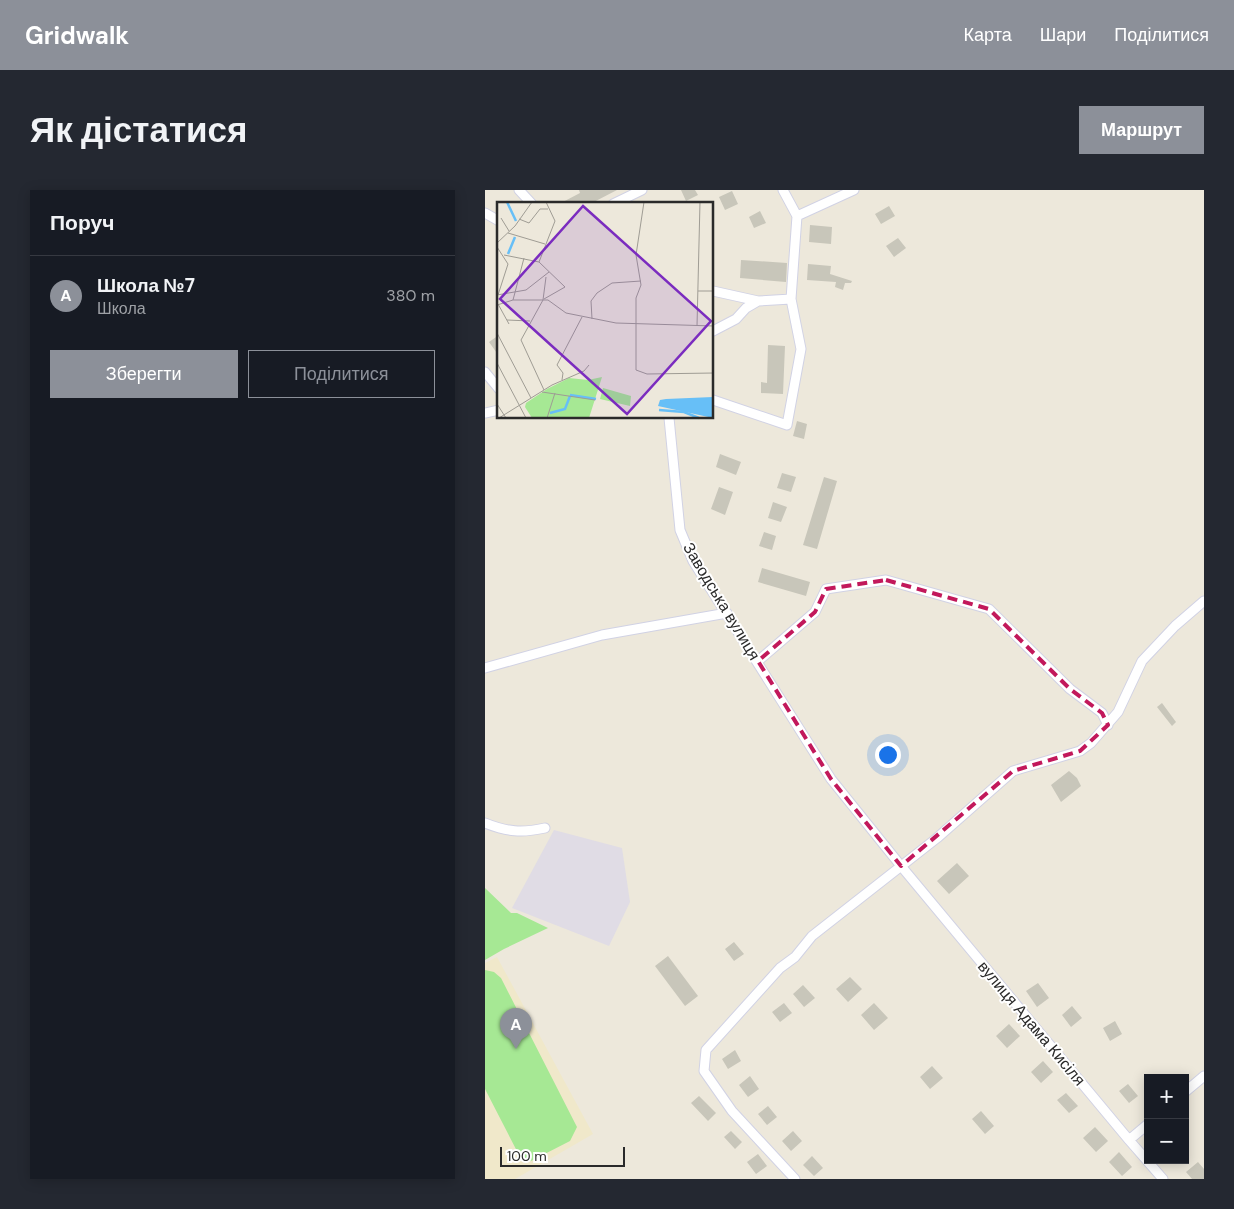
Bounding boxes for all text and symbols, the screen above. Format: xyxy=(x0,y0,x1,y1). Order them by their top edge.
text: Gridwalk xyxy=(25,20,129,51)
text: Карта xyxy=(964,23,1012,47)
text: Шари xyxy=(1040,23,1086,47)
text: Поділитися xyxy=(1114,23,1209,47)
button: Маршрут xyxy=(1079,106,1204,154)
text: Як дістатися xyxy=(30,107,247,153)
inset map xyxy=(497,202,714,419)
text: Поруч xyxy=(50,209,114,237)
text: Школа №7 xyxy=(97,273,195,298)
text: A xyxy=(60,285,72,306)
text: 380 m xyxy=(386,285,435,306)
text: Школа xyxy=(97,298,146,319)
button: Зберегти xyxy=(50,350,238,398)
button: Поділитися xyxy=(248,350,435,398)
street label: Заводська вулиця xyxy=(678,539,765,664)
your location xyxy=(875,742,901,768)
street label: вулиця Адама Кисіля xyxy=(973,956,1090,1090)
pin: A xyxy=(500,1008,532,1049)
map controls xyxy=(1144,1074,1189,1164)
button: + xyxy=(1144,1074,1189,1119)
button: − xyxy=(1144,1119,1189,1164)
scale bar xyxy=(500,1144,625,1167)
text: 100 m xyxy=(507,1147,547,1165)

